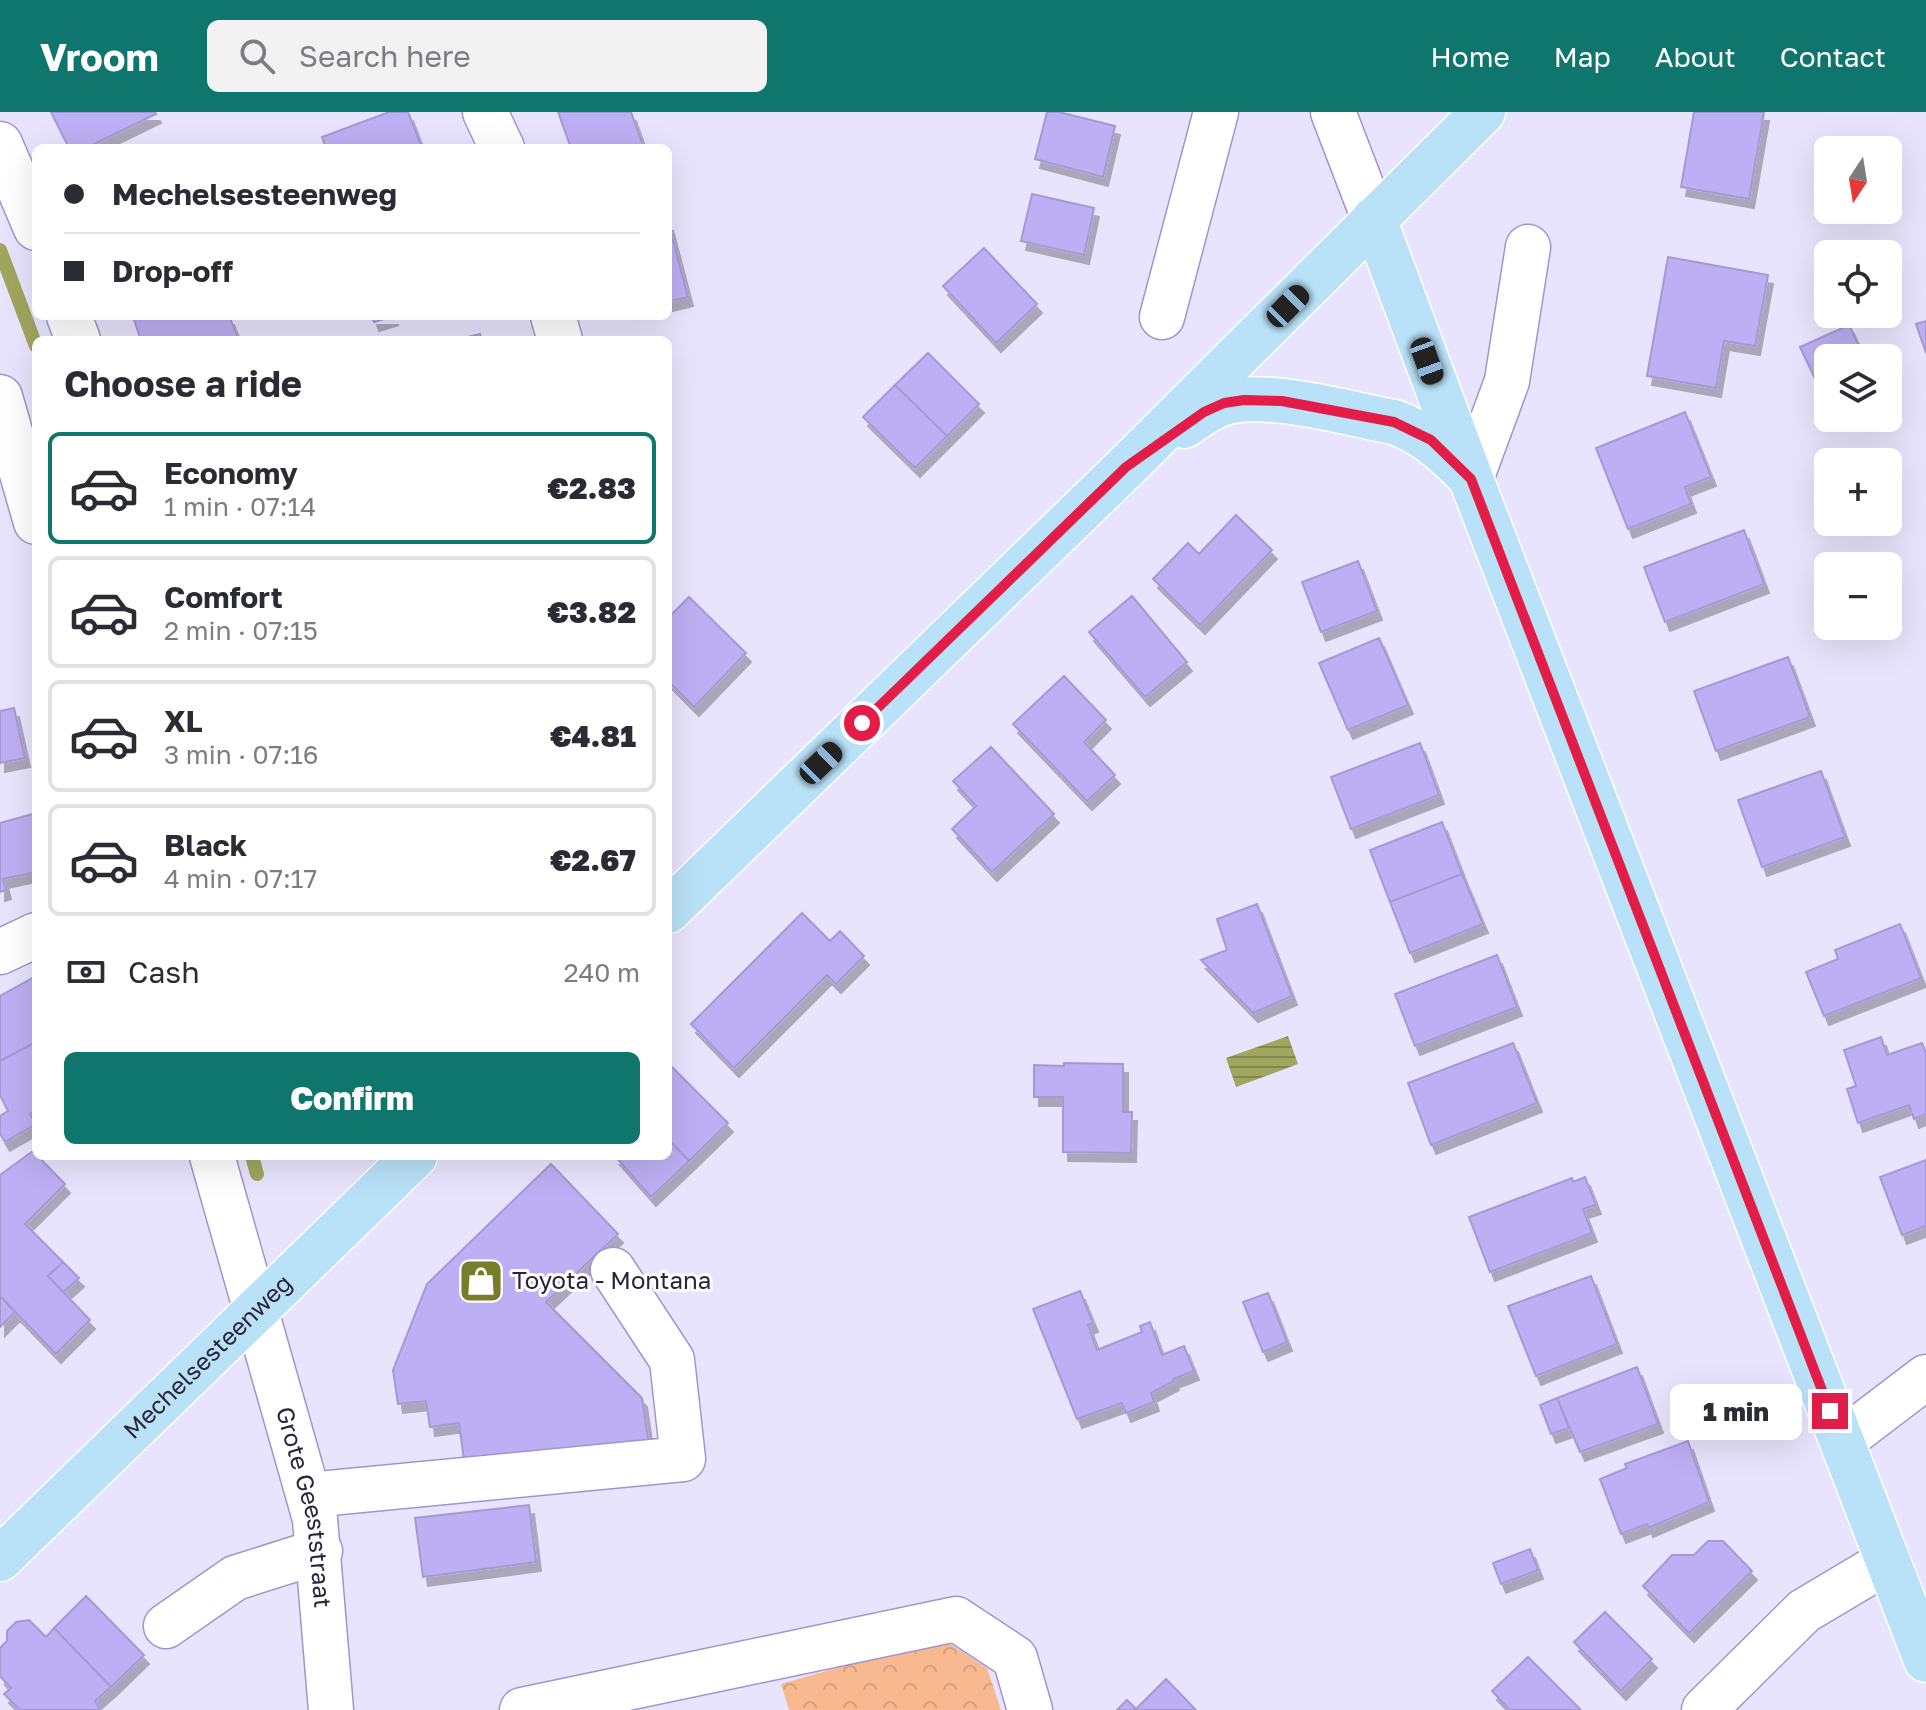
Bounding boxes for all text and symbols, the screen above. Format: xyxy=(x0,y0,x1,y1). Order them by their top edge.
search box xyxy=(207,20,767,92)
text: Vroom xyxy=(40,34,159,79)
icon: search xyxy=(235,34,279,78)
text: Search here xyxy=(299,38,471,74)
text: Home xyxy=(1431,40,1510,73)
text: Map xyxy=(1554,40,1611,73)
text: About xyxy=(1655,40,1736,73)
text: Contact xyxy=(1780,40,1886,73)
north arrow xyxy=(1814,136,1902,224)
map controls xyxy=(1814,136,1902,640)
text: Mechelsesteenweg xyxy=(112,176,397,212)
button: locate xyxy=(1814,240,1902,328)
text: Drop-off xyxy=(112,253,233,289)
car xyxy=(1263,281,1313,331)
car xyxy=(1408,334,1446,388)
button: layers xyxy=(1814,344,1902,432)
text: Choose a ride xyxy=(64,362,302,405)
button: + xyxy=(1814,448,1902,536)
icon: car xyxy=(68,452,140,524)
text: Economy xyxy=(164,455,298,491)
text: €2.83 xyxy=(547,470,636,506)
text: 1 min · 07:14 xyxy=(164,491,316,522)
button: − xyxy=(1814,552,1902,640)
icon: car xyxy=(68,576,140,648)
text: Comfort xyxy=(164,579,283,615)
text: €3.82 xyxy=(547,594,636,630)
text: 2 min · 07:15 xyxy=(164,615,318,646)
icon: car xyxy=(68,700,140,772)
text: XL xyxy=(164,703,203,739)
route start xyxy=(844,705,880,741)
text: €4.81 xyxy=(550,718,636,754)
car xyxy=(795,738,847,788)
text: 3 min · 07:16 xyxy=(164,739,319,770)
icon: car xyxy=(68,824,140,896)
text: Black xyxy=(164,827,247,863)
text: €2.67 xyxy=(550,842,636,878)
text: 4 min · 07:17 xyxy=(164,863,317,894)
icon: cash xyxy=(64,950,108,994)
text: Cash xyxy=(128,954,200,990)
text: 240 m xyxy=(563,957,640,988)
button: Confirm xyxy=(64,1052,640,1144)
shop icon: Toyota - Montana xyxy=(457,1257,505,1305)
place label: Toyota - Montana xyxy=(512,1265,711,1294)
street label: Mechelsesteenweg xyxy=(117,1268,297,1444)
callout: 1 min xyxy=(1670,1383,1802,1439)
route end xyxy=(1812,1393,1848,1429)
text: 1 min xyxy=(1703,1396,1769,1427)
street label: Grote Geeststraat xyxy=(271,1403,338,1609)

